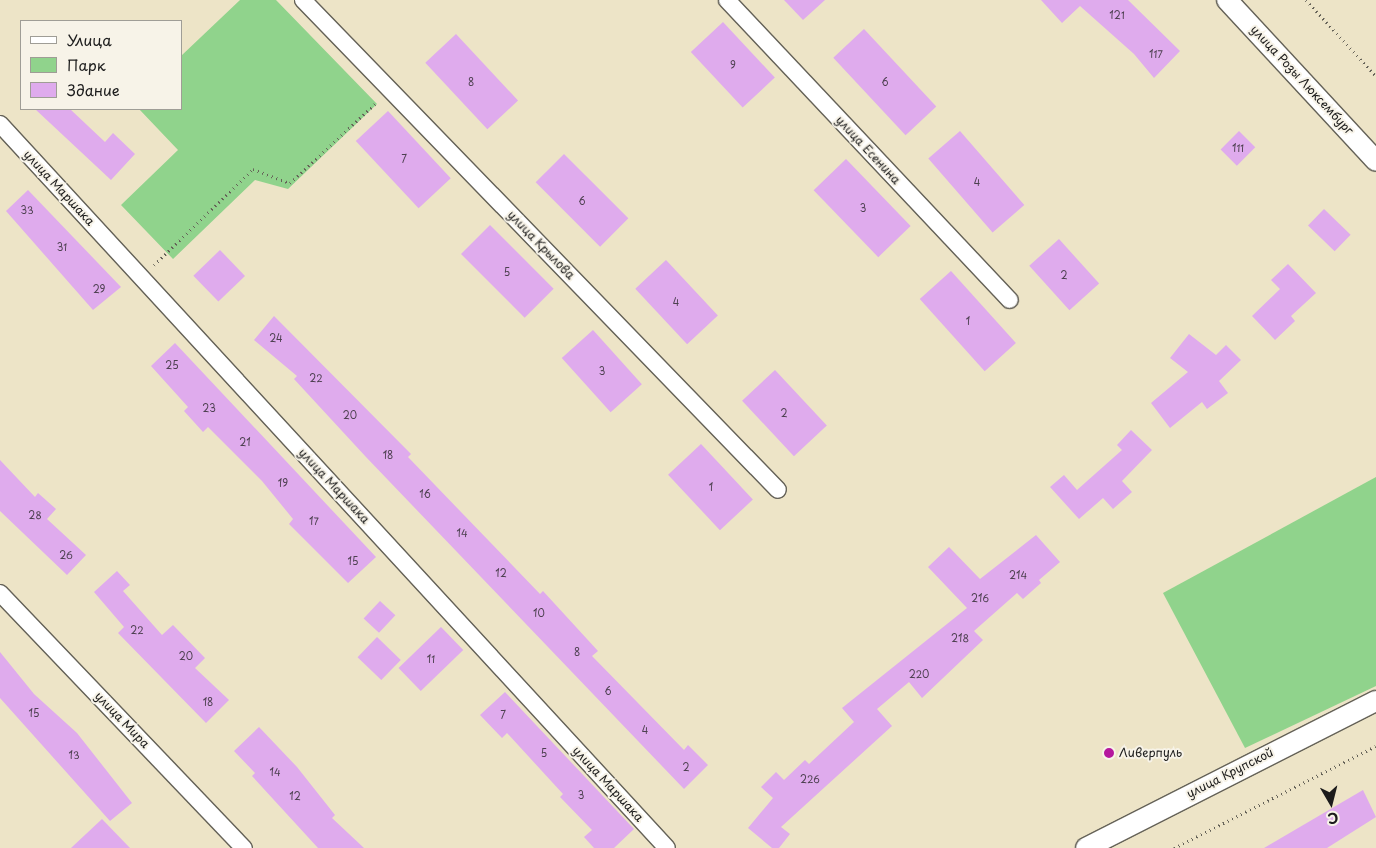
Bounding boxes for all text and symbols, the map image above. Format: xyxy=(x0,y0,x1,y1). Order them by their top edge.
house number: 121 xyxy=(1109,9,1125,21)
legend xyxy=(20,20,182,110)
street label: улица Розы Люксембург xyxy=(1247,22,1357,138)
text: Улица xyxy=(67,28,112,51)
house number: 117 xyxy=(1149,48,1163,60)
text: Парк xyxy=(67,53,106,76)
house number: 9 xyxy=(730,59,736,71)
house number: 8 xyxy=(468,76,474,88)
house number: 6 xyxy=(881,76,889,88)
text: Здание xyxy=(67,78,120,101)
street label: улица Есенина xyxy=(833,113,903,187)
house number: 111 xyxy=(1232,142,1244,154)
street label: улица Маршака xyxy=(20,147,98,229)
house number: 7 xyxy=(401,153,407,165)
house number: 4 xyxy=(974,176,980,188)
house number: 6 xyxy=(578,195,586,207)
house number: 3 xyxy=(860,202,866,214)
house number: 33 xyxy=(20,204,34,216)
street label: улица Крылова xyxy=(504,207,578,283)
house number: 31 xyxy=(57,241,67,253)
house number: 5 xyxy=(504,266,510,278)
house number: 2 xyxy=(1060,269,1068,281)
house number: 29 xyxy=(93,283,105,295)
house number: 4 xyxy=(673,296,679,308)
house number: 1 xyxy=(966,315,970,327)
house number: 24 xyxy=(269,332,283,344)
house number: 25 xyxy=(165,359,179,371)
house number: 3 xyxy=(599,365,605,377)
house number: 22 xyxy=(309,372,323,384)
house number: 23 xyxy=(202,402,216,414)
house number: 2 xyxy=(780,407,788,419)
house number: 20 xyxy=(343,409,357,421)
house number: 21 xyxy=(239,436,251,448)
street label: улица Маршака xyxy=(295,445,373,527)
house number: 18 xyxy=(383,449,393,461)
house number: 19 xyxy=(278,477,288,489)
house number: 1 xyxy=(709,481,713,493)
house number: 16 xyxy=(419,488,431,500)
house number: 28 xyxy=(28,509,42,521)
house number: 17 xyxy=(309,515,319,527)
house number: 14 xyxy=(456,527,468,539)
house number: 26 xyxy=(59,549,73,561)
house number: 15 xyxy=(348,555,358,567)
house number: 12 xyxy=(495,567,507,579)
house number: 214 xyxy=(1009,569,1027,581)
house number: 216 xyxy=(971,592,989,604)
house number: 10 xyxy=(533,607,545,619)
house number: 22 xyxy=(130,624,144,636)
house number: 218 xyxy=(951,632,969,644)
house number: 8 xyxy=(574,646,580,658)
house number: 20 xyxy=(179,650,193,662)
house number: 11 xyxy=(427,653,435,665)
house number: 220 xyxy=(909,668,929,680)
house number: 6 xyxy=(604,685,612,697)
street label: улица Мира xyxy=(91,689,153,751)
house number: 18 xyxy=(203,696,213,708)
house number: 15 xyxy=(29,707,39,719)
house number: 7 xyxy=(500,709,506,721)
house number: 4 xyxy=(642,724,648,736)
street label: улица Маршака xyxy=(569,743,647,825)
street label: улица Крупской xyxy=(1184,745,1276,801)
place label: Ливерпуль xyxy=(1119,746,1182,760)
house number: 5 xyxy=(541,747,547,759)
marker: Ливерпуль xyxy=(1103,747,1115,759)
house number: 13 xyxy=(68,749,80,761)
house number: 2 xyxy=(682,761,690,773)
house number: 14 xyxy=(269,766,281,778)
house number: 226 xyxy=(800,773,820,785)
north arrow xyxy=(1306,778,1356,828)
house number: 3 xyxy=(578,789,584,801)
house number: 12 xyxy=(289,790,301,802)
text: С xyxy=(1326,807,1340,829)

